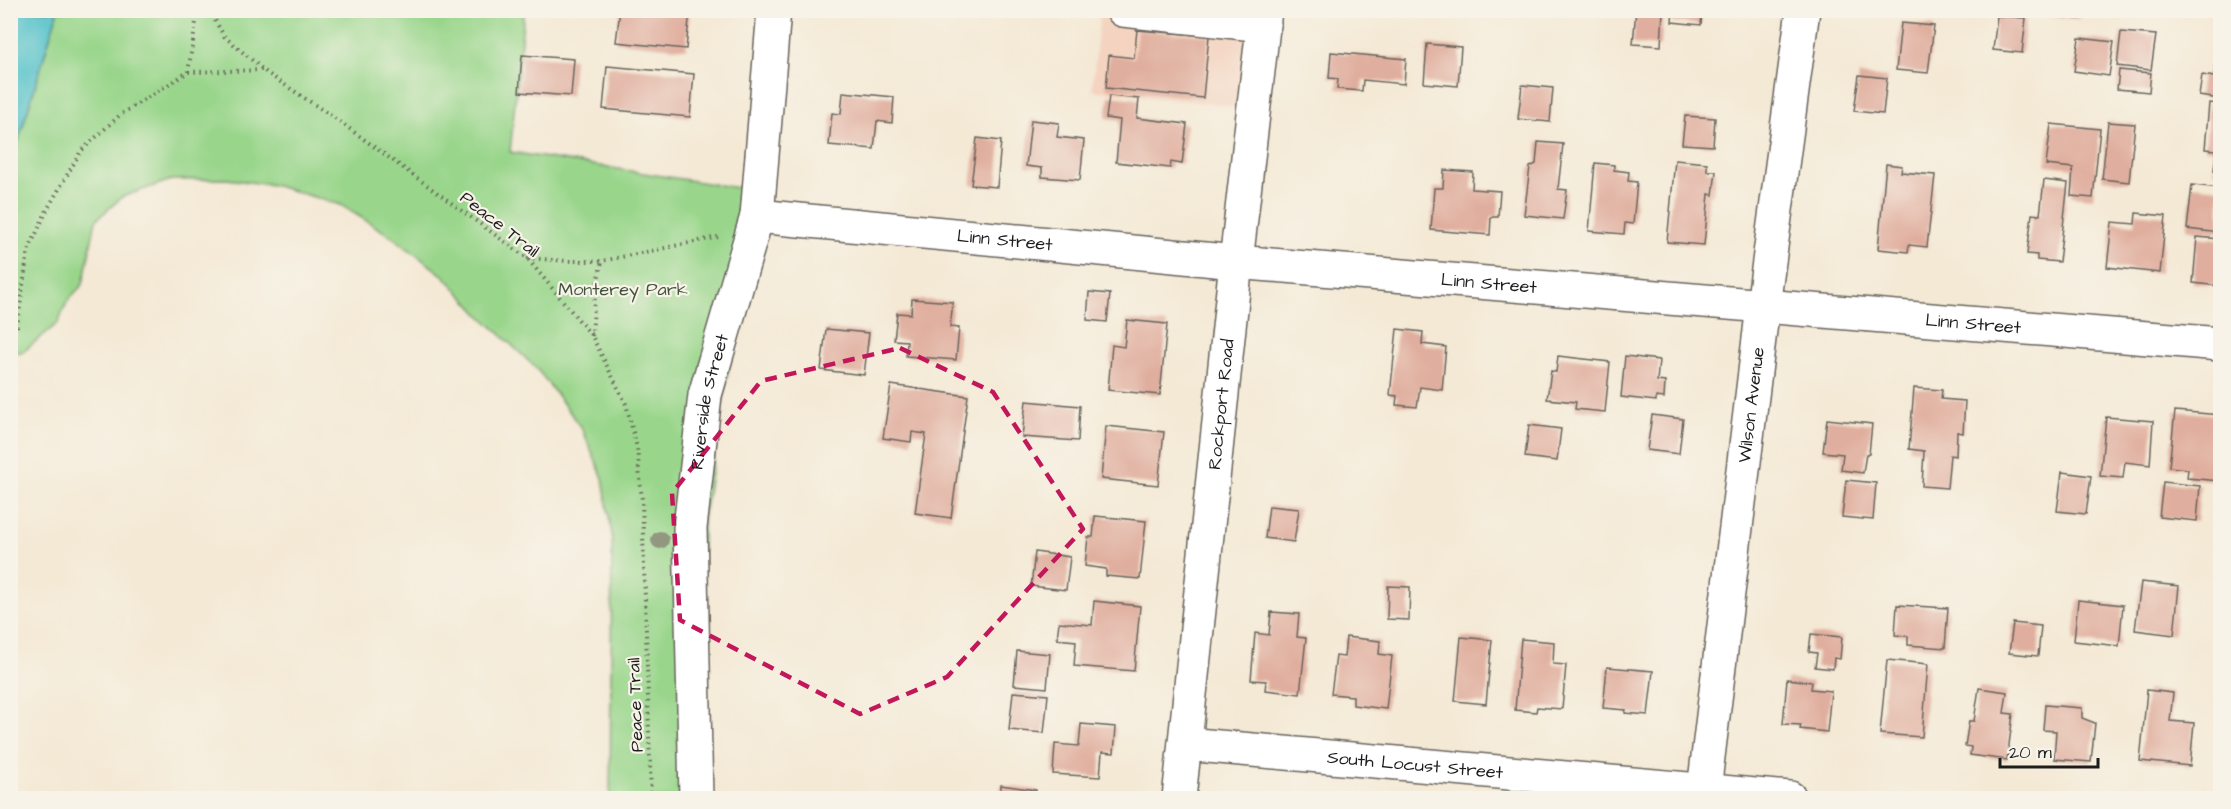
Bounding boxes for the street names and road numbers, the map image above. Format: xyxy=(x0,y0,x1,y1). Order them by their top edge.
street label: Peace Trail xyxy=(455,185,545,263)
street label: Linn Street xyxy=(956,223,1055,257)
street label: Linn Street xyxy=(1440,267,1538,300)
street label: Linn Street xyxy=(1924,307,2023,340)
street label: Riverside Street xyxy=(685,330,735,471)
street label: Rockport Road xyxy=(1202,338,1241,471)
street label: Wilson Avenue xyxy=(1732,345,1771,464)
street label: Peace Trail xyxy=(621,657,650,753)
street label: South Locust Street xyxy=(1326,745,1505,785)

